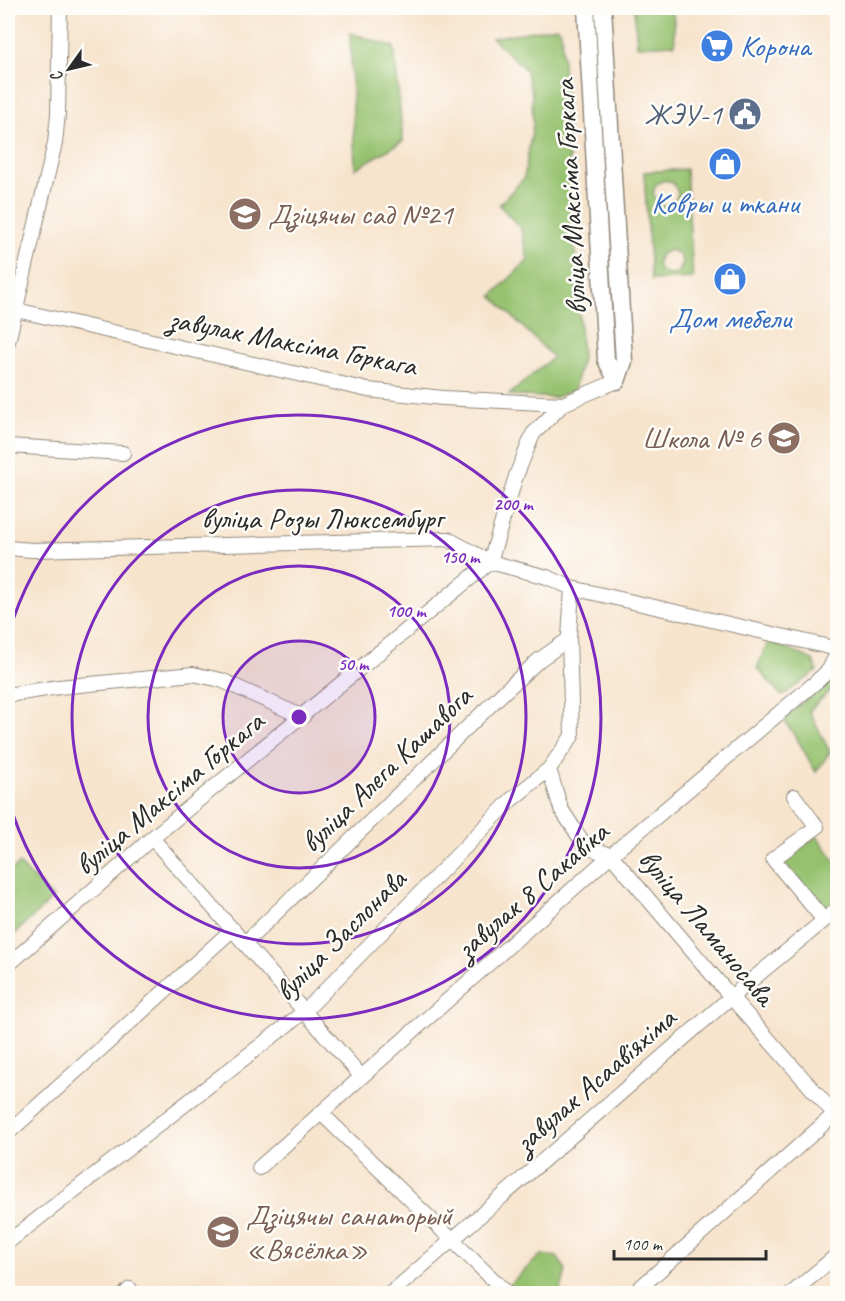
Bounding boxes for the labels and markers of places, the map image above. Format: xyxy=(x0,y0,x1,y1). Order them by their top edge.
place label: Корона xyxy=(740,27,813,65)
supermarket icon: Корона xyxy=(699,28,735,64)
place label: ЖЭУ-1 xyxy=(644,95,723,133)
public building icon: ЖЭУ-1 xyxy=(727,96,763,132)
shop icon: Ковры и ткани xyxy=(707,146,743,182)
place label: Ковры и ткани xyxy=(651,184,801,222)
place label: Дзіцячы сад №21 xyxy=(268,195,454,233)
school or university icon: Дзіцячы сад №21 xyxy=(227,196,263,232)
shop icon: Дом мебели xyxy=(712,261,748,297)
place label: Дом мебели xyxy=(669,299,793,337)
place label: Школа № 6 xyxy=(642,419,762,457)
school or university icon: Школа № 6 xyxy=(766,420,802,456)
centre of rings xyxy=(289,707,309,727)
place label: Дзіцячы санаторый «Вясёлка» xyxy=(246,1196,454,1268)
school or university icon: Дзіцячы санаторый «Вясёлка» xyxy=(205,1214,241,1250)

